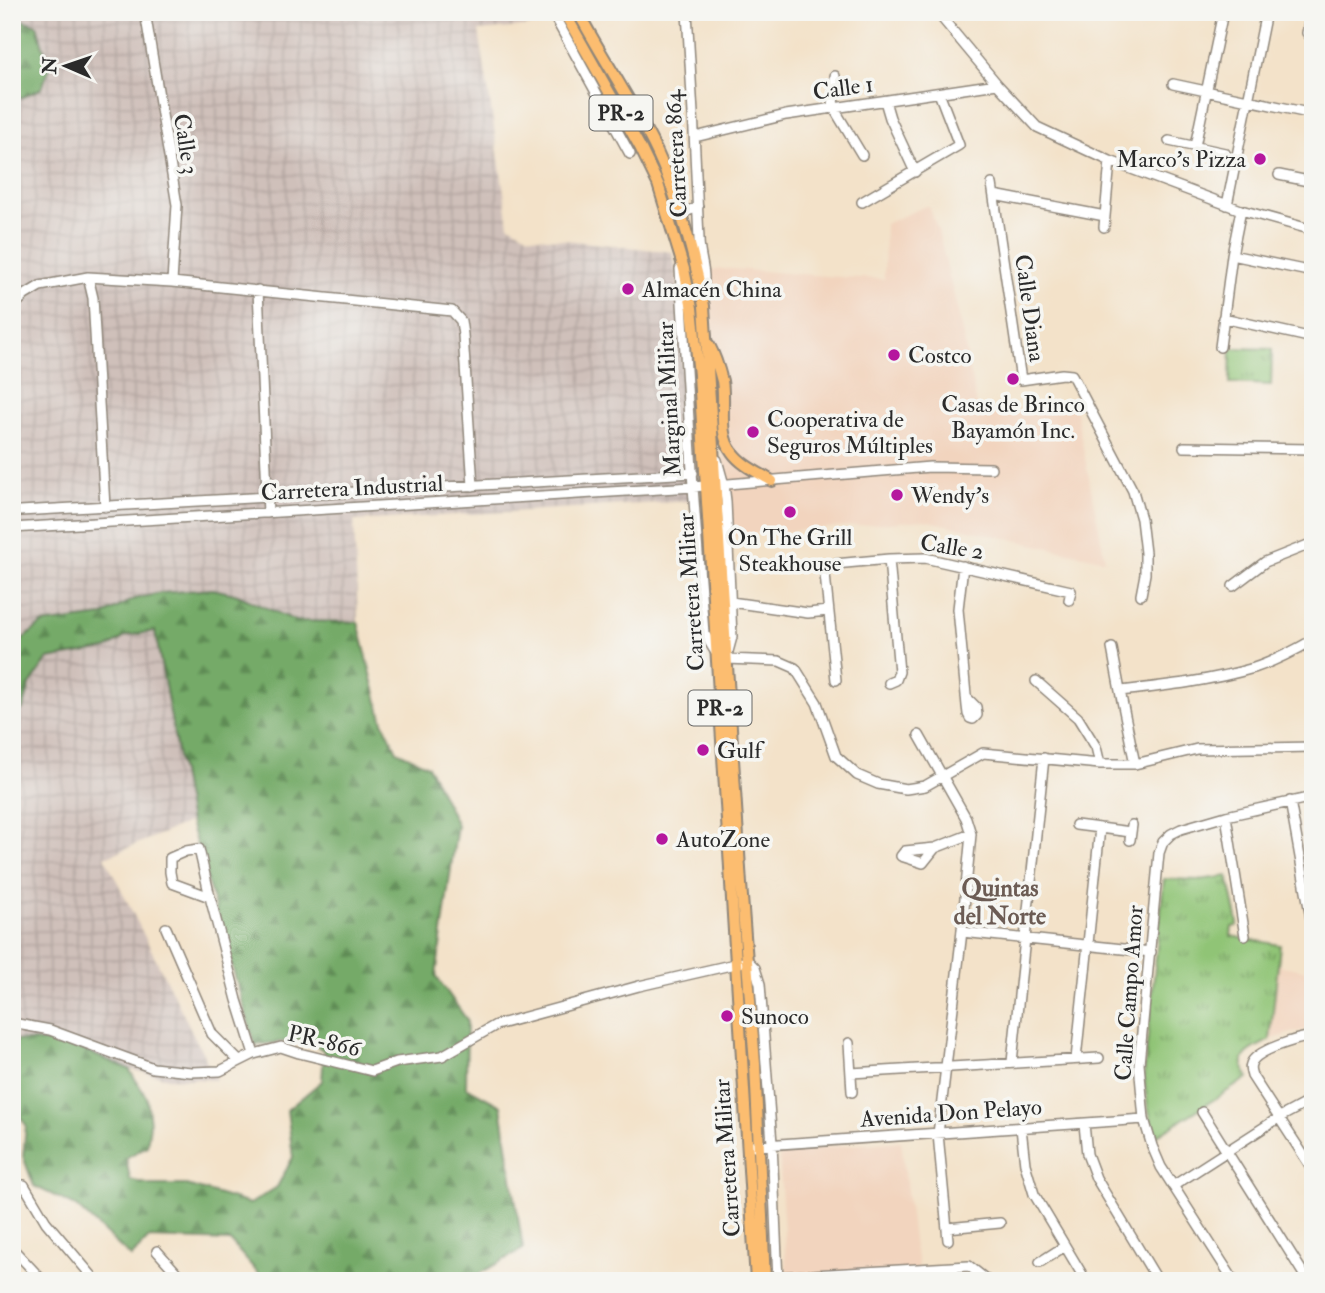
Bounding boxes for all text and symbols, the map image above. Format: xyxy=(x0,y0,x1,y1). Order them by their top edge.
north arrow xyxy=(32,32,102,102)
text: N xyxy=(38,56,62,75)
street label: Calle 1 xyxy=(811,69,875,107)
street label: Carretera 864 xyxy=(658,88,694,218)
road number: PR-2 xyxy=(590,96,652,130)
street label: Calle 3 xyxy=(167,112,205,176)
place label: Marco's Pizza xyxy=(1116,145,1247,174)
marker: Marco's Pizza xyxy=(1252,151,1268,167)
street label: Calle Diana xyxy=(1008,253,1052,364)
place label: Almacén China xyxy=(641,275,782,304)
marker: Almacén China xyxy=(620,281,636,297)
street label: Marginal Militar xyxy=(650,320,688,477)
place label: Costco xyxy=(908,341,971,370)
marker: Costco xyxy=(886,347,902,363)
marker: Casas de Brinco Bayamón Inc. xyxy=(1005,371,1021,387)
place label: Casas de Brinco Bayamón Inc. xyxy=(941,390,1085,445)
place label: Cooperativa de Seguros Múltiples xyxy=(767,405,933,461)
marker: Cooperativa de Seguros Múltiples xyxy=(745,424,761,440)
street label: Carretera Industrial xyxy=(260,469,444,507)
place label: Wendy's xyxy=(910,481,989,510)
marker: Wendy's xyxy=(889,487,905,503)
marker: On The Grill Steakhouse xyxy=(782,504,798,520)
street label: Carretera Militar xyxy=(671,511,711,672)
place label: On The Grill Steakhouse xyxy=(728,523,853,578)
street label: Calle 2 xyxy=(918,528,986,566)
road number: PR-2 xyxy=(688,690,752,726)
place label: Gulf xyxy=(717,736,765,765)
marker: Gulf xyxy=(695,742,711,758)
place label: AutoZone xyxy=(675,825,770,854)
marker: AutoZone xyxy=(654,831,670,847)
district label: Quintas del Norte xyxy=(954,873,1046,932)
street label: Calle Campo Amor xyxy=(1108,904,1151,1082)
place label: Sunoco xyxy=(741,1002,809,1031)
marker: Sunoco xyxy=(719,1008,735,1024)
street label: PR-866 xyxy=(285,1019,364,1064)
street label: Carretera Militar xyxy=(707,1077,747,1238)
street label: Avenida Don Pelayo xyxy=(858,1092,1043,1134)

